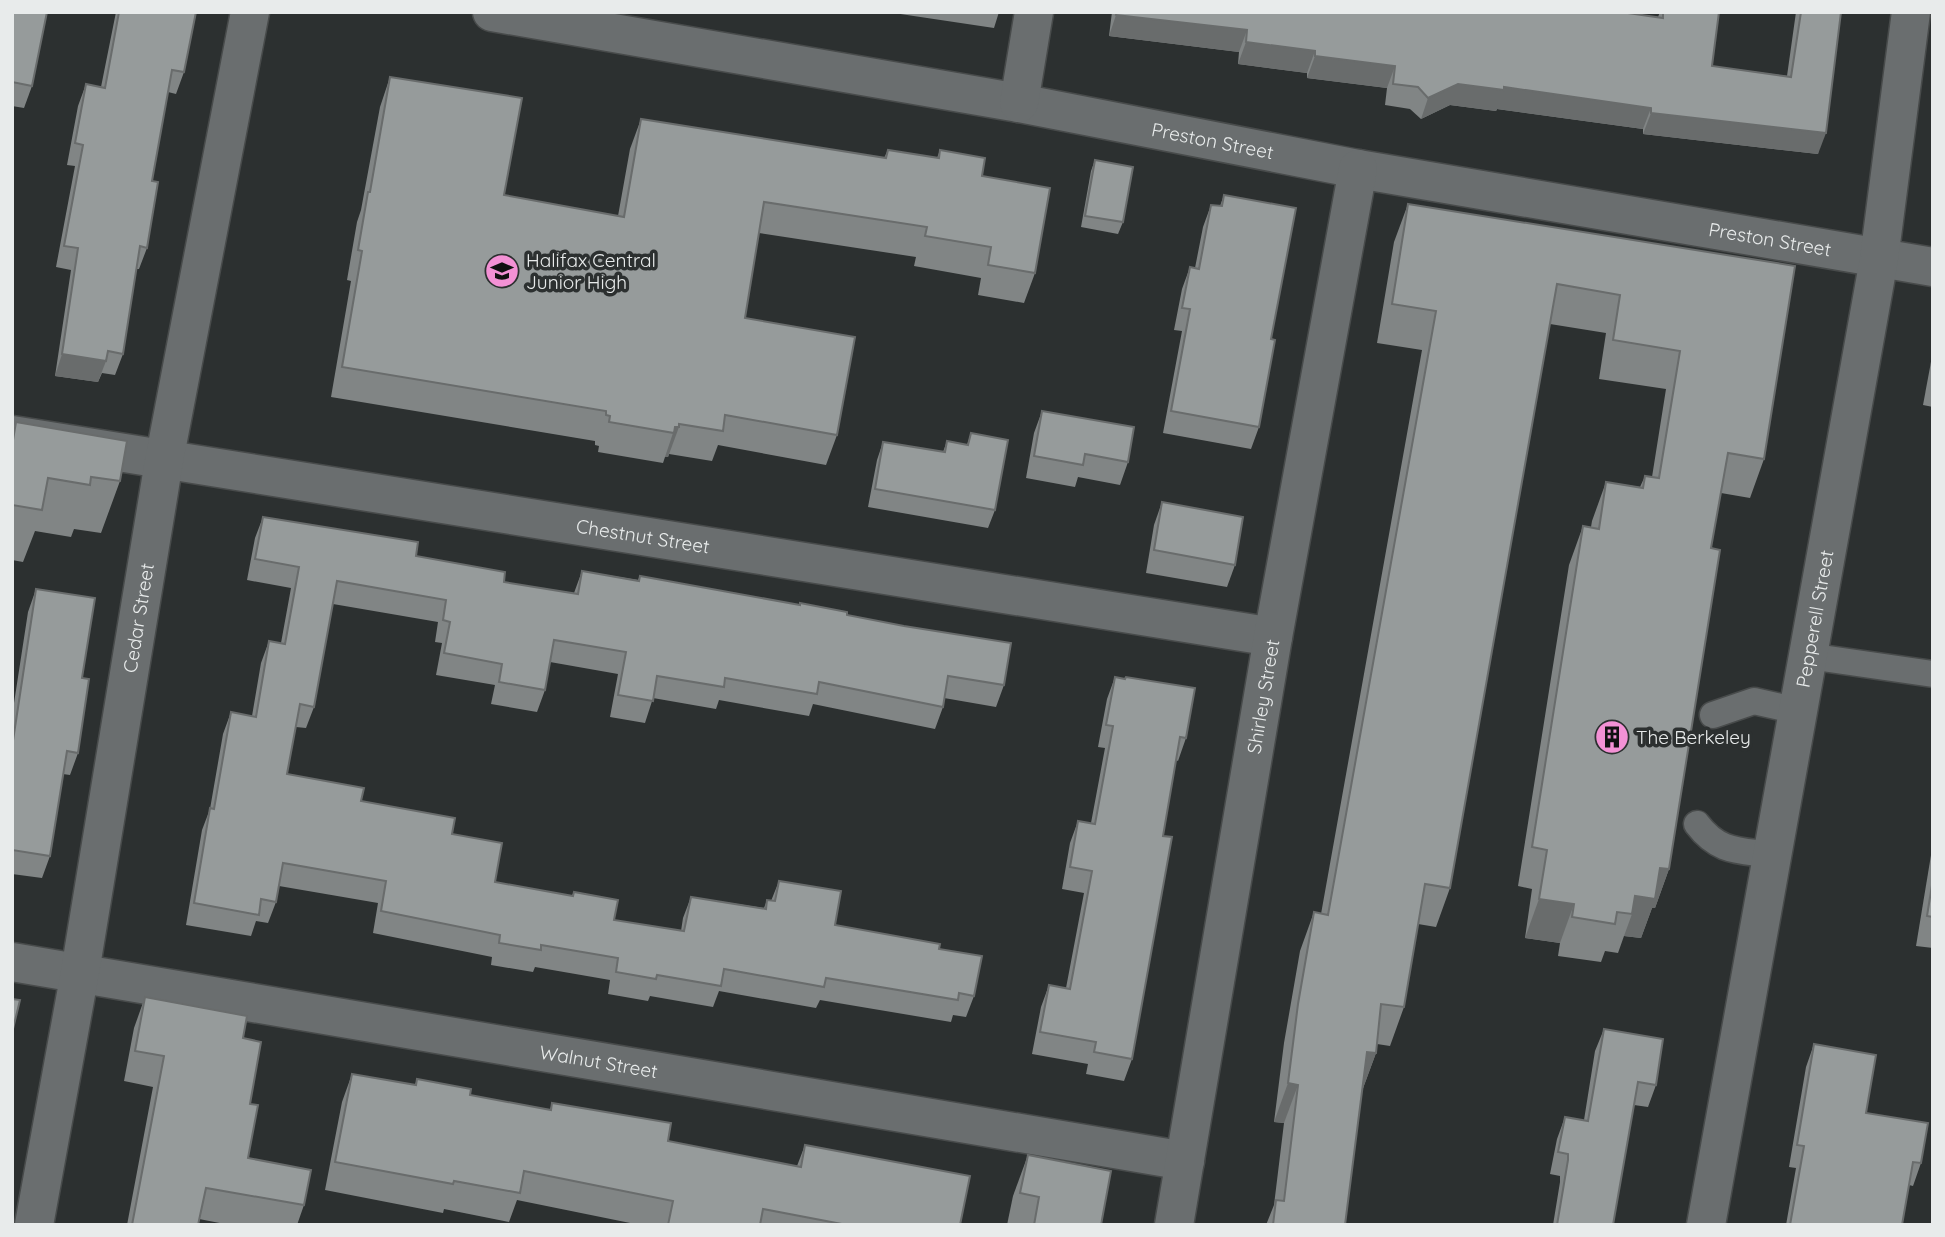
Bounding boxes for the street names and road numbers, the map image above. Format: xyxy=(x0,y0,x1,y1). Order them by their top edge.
street label: Preston Street xyxy=(1149,117,1276,164)
street label: Preston Street xyxy=(1707,217,1833,261)
street label: Chestnut Street xyxy=(575,514,711,559)
street label: Pepperell Street xyxy=(1791,548,1839,689)
street label: Cedar Street xyxy=(117,561,159,674)
street label: Shirley Street xyxy=(1242,637,1284,755)
street label: Walnut Street xyxy=(538,1040,660,1083)

